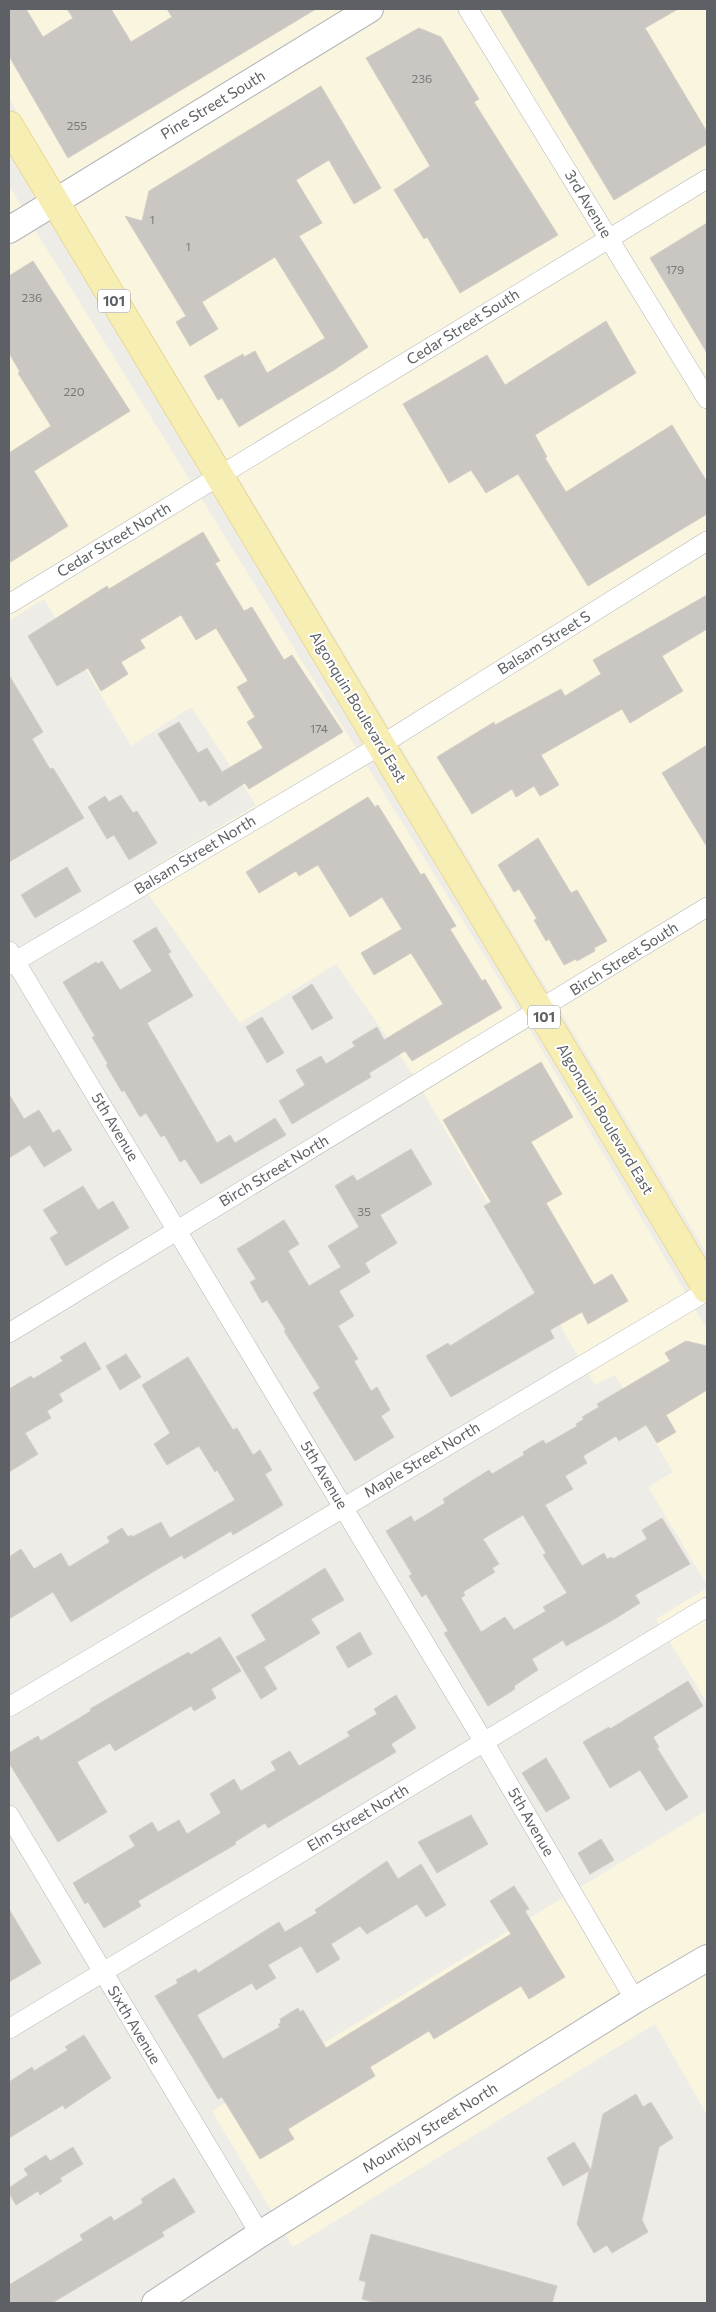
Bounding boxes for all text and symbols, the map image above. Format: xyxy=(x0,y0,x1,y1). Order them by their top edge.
street label: Pine Street South xyxy=(157,66,268,142)
house number: 236 xyxy=(412,71,432,85)
house number: 255 xyxy=(67,118,87,132)
street label: 3rd Avenue xyxy=(562,166,616,241)
house number: 1 xyxy=(149,212,155,226)
house number: 1 xyxy=(185,239,191,253)
house number: 179 xyxy=(666,262,684,276)
street label: Cedar Street South xyxy=(403,284,522,368)
house number: 236 xyxy=(22,290,42,304)
road number: 101 xyxy=(98,290,130,312)
house number: 220 xyxy=(63,384,85,398)
street label: Cedar Street North xyxy=(53,498,174,580)
street label: Balsam Street S xyxy=(494,606,593,678)
street label: Algonquin Boulevard East xyxy=(307,628,411,785)
house number: 174 xyxy=(310,721,328,735)
street label: Balsam Street North xyxy=(131,811,258,897)
street label: Birch Street South xyxy=(566,918,681,999)
road number: 101 xyxy=(528,1006,560,1028)
street label: Algonquin Boulevard East xyxy=(554,1040,658,1197)
street label: 5th Avenue xyxy=(89,1089,143,1164)
street label: Birch Street North xyxy=(216,1130,331,1210)
house number: 35 xyxy=(357,1204,371,1218)
street label: Maple Street North xyxy=(360,1417,483,1501)
street label: 5th Avenue xyxy=(298,1437,352,1512)
street label: Elm Street North xyxy=(304,1780,411,1854)
street label: 5th Avenue xyxy=(505,1784,559,1859)
street label: Sixth Avenue xyxy=(104,1982,165,2067)
street label: Mountjoy Street North xyxy=(359,2078,500,2176)

